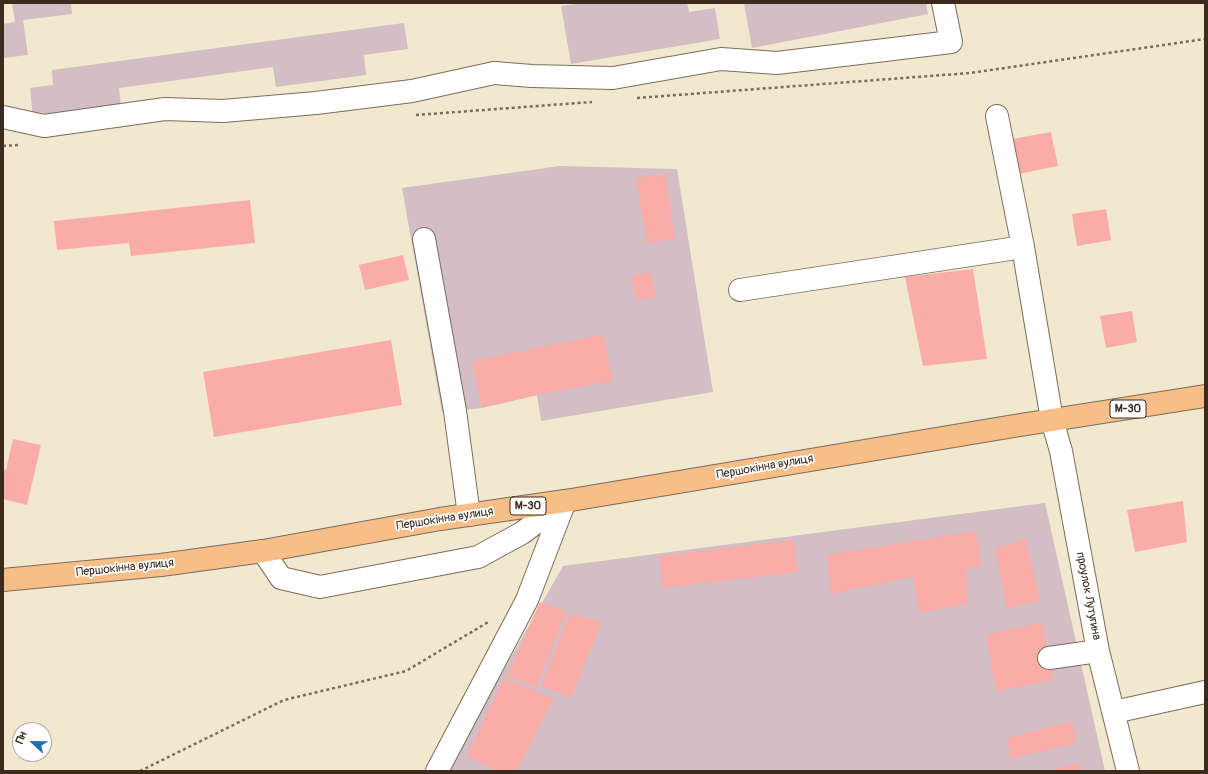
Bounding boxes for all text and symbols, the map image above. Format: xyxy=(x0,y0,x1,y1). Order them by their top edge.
road number: М-30 xyxy=(1110,400,1146,418)
street label: Першокінна вулиця xyxy=(715,451,815,483)
road number: М-30 xyxy=(510,497,546,515)
street label: Першокінна вулиця xyxy=(395,504,495,534)
street label: проулок Лутугина xyxy=(1072,551,1104,641)
street label: Першокінна вулиця xyxy=(75,556,175,580)
north arrow xyxy=(12,722,52,762)
text: Пн xyxy=(13,730,30,746)

